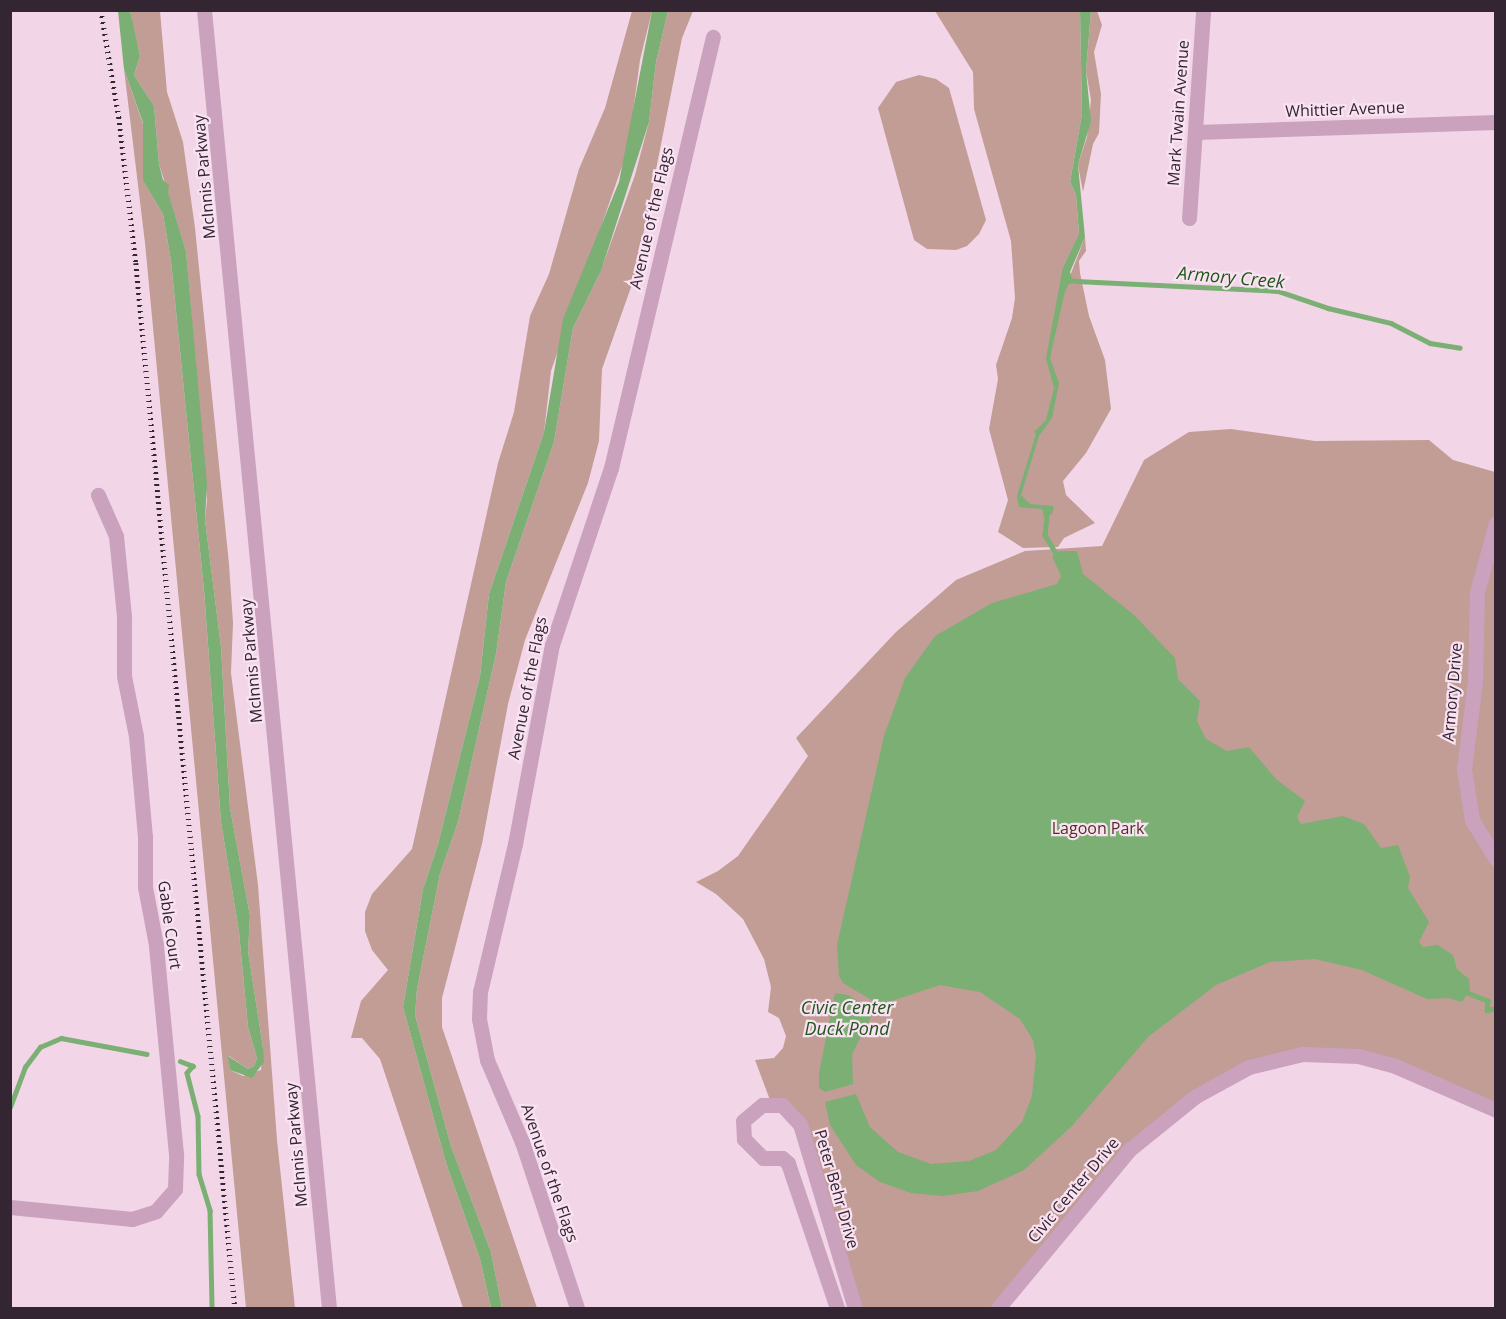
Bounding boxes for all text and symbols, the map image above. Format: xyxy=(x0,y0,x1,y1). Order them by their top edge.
street label: Mark Twain Avenue xyxy=(1163,39,1193,187)
street label: Whittier Avenue xyxy=(1285,97,1405,121)
street label: McInnis Parkway xyxy=(189,114,219,240)
street label: Avenue of the Flags xyxy=(625,145,677,291)
water label: Armory Creek xyxy=(1177,262,1285,292)
street label: McInnis Parkway xyxy=(236,598,266,724)
street label: Avenue of the Flags xyxy=(504,615,550,761)
street label: Armory Drive xyxy=(1438,642,1466,742)
park label: Lagoon Park xyxy=(1052,818,1144,838)
street label: Gable Court xyxy=(154,879,186,971)
water label: Civic Center Duck Pond xyxy=(801,997,893,1040)
street label: McInnis Parkway xyxy=(281,1082,311,1208)
street label: Avenue of the Flags xyxy=(517,1101,583,1245)
street label: Peter Behr Drive xyxy=(811,1127,863,1251)
street label: Civic Center Drive xyxy=(1023,1134,1123,1246)

